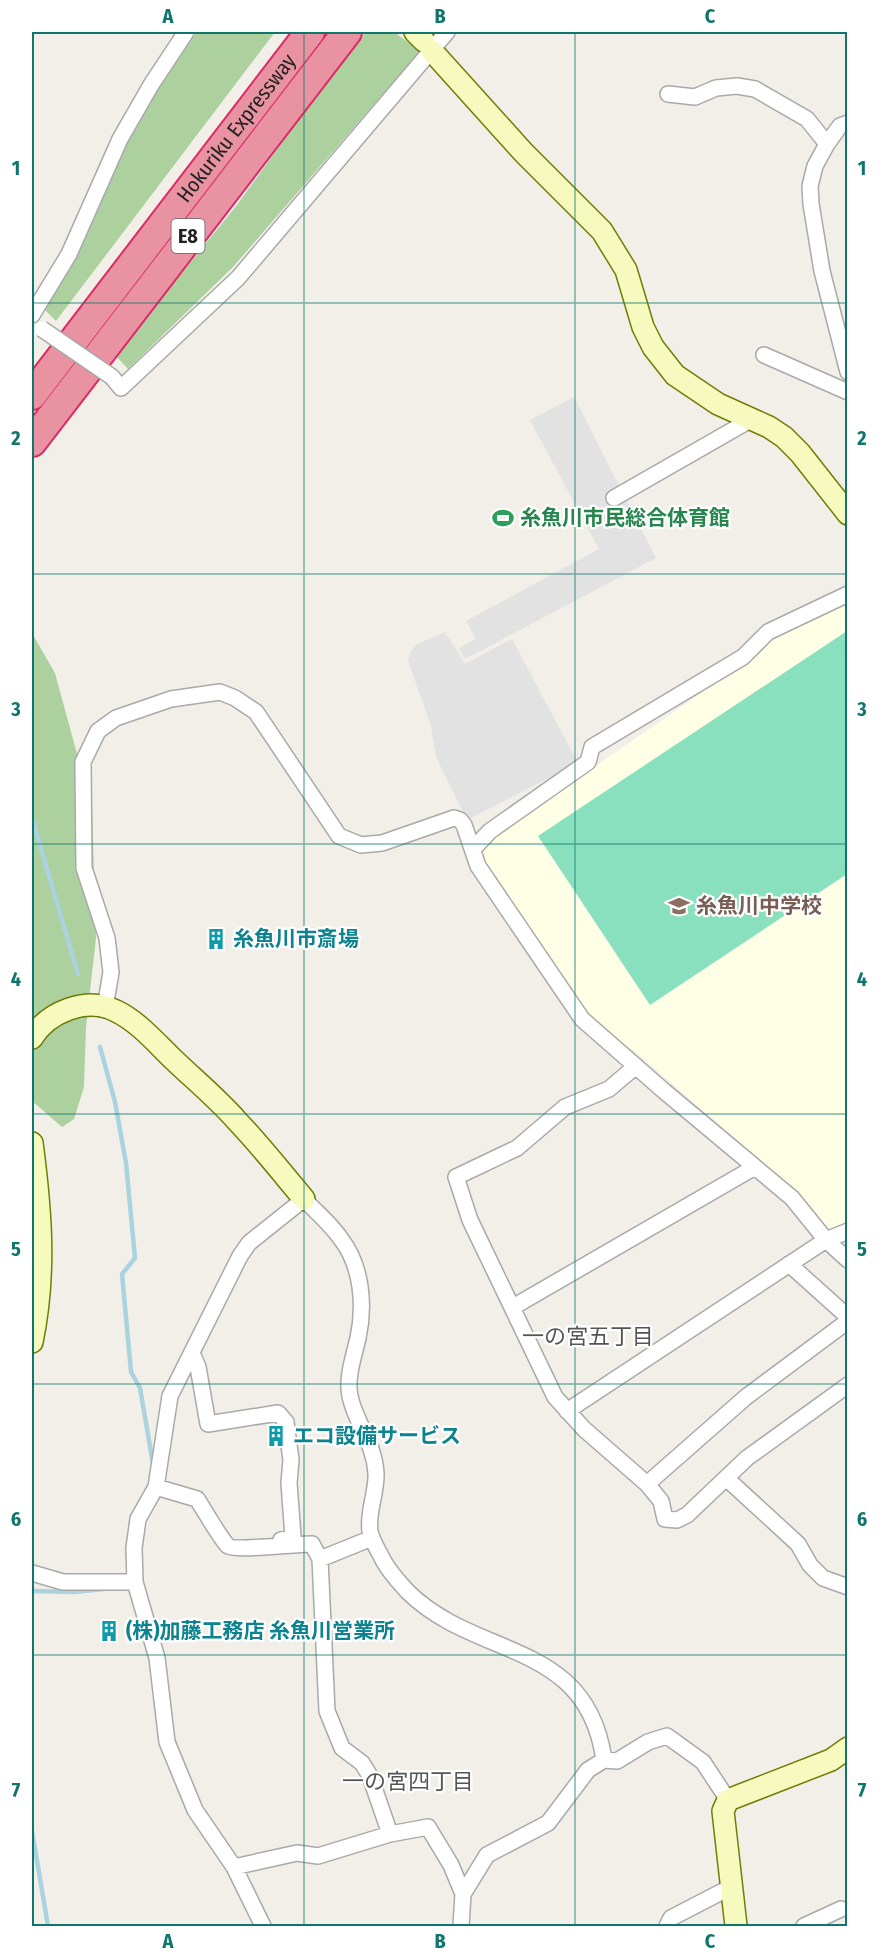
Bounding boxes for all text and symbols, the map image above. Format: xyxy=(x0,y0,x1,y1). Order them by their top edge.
text: A xyxy=(162,4,175,28)
text: B xyxy=(434,4,446,28)
text: C xyxy=(705,4,716,28)
street label: Hokuriku Expressway xyxy=(171,48,302,208)
text: 1 xyxy=(12,156,20,180)
text: 1 xyxy=(858,156,866,180)
road number: E8 xyxy=(172,219,204,253)
text: 2 xyxy=(10,426,21,450)
text: 2 xyxy=(856,426,867,450)
place label: 糸魚川市民総合体育館 xyxy=(520,505,730,531)
sports icon: 糸魚川市民総合体育館 xyxy=(491,506,515,530)
text: 3 xyxy=(10,697,21,721)
text: 3 xyxy=(856,697,867,721)
place label: 糸魚川中学校 xyxy=(696,893,822,919)
school or university icon: 糸魚川中学校 xyxy=(667,894,691,918)
place label: 糸魚川市斎場 xyxy=(233,926,359,952)
building icon: 糸魚川市斎場 xyxy=(204,927,228,951)
text: 4 xyxy=(11,967,21,991)
text: 4 xyxy=(857,967,867,991)
text: 5 xyxy=(11,1237,21,1261)
text: 5 xyxy=(857,1237,867,1261)
district label: 一の宮五丁目 xyxy=(522,1323,654,1350)
place label: エコ設備サービス xyxy=(293,1423,461,1449)
building icon: エコ設備サービス xyxy=(264,1424,288,1448)
text: 6 xyxy=(11,1507,21,1531)
text: 6 xyxy=(857,1507,867,1531)
place label: (株)加藤工務店 糸魚川営業所 xyxy=(126,1618,395,1644)
building icon: (株)加藤工務店 糸魚川営業所 xyxy=(97,1619,121,1643)
district label: 一の宮四丁目 xyxy=(342,1768,474,1795)
text: 7 xyxy=(12,1778,21,1802)
text: 7 xyxy=(858,1778,867,1802)
text: A xyxy=(162,1929,175,1953)
text: B xyxy=(434,1929,446,1953)
text: C xyxy=(705,1929,716,1953)

